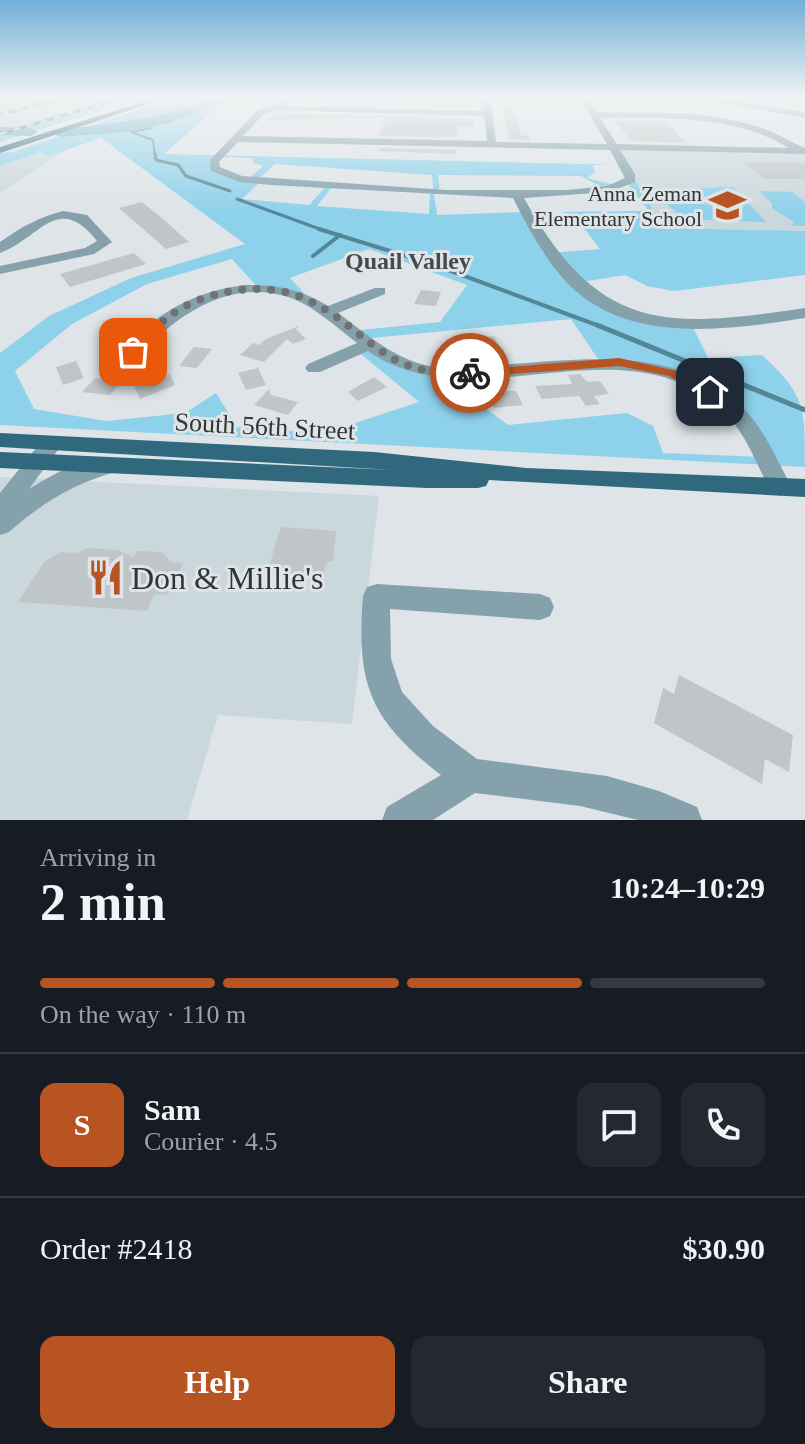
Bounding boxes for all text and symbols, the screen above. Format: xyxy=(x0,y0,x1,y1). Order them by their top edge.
place label: Anna Zeman Elementary School xyxy=(534,181,702,231)
school or university icon: Anna Zeman Elementary School xyxy=(709,187,747,225)
district label: Quail Valley xyxy=(345,248,471,274)
pin xyxy=(99,318,167,386)
icon: bag xyxy=(111,330,155,374)
courier xyxy=(430,333,510,413)
icon: bike xyxy=(448,351,492,395)
pin xyxy=(676,358,744,426)
icon: home xyxy=(688,370,732,414)
street label: South 56th Street xyxy=(174,407,357,446)
restaurant icon: Don & Millie's xyxy=(86,559,124,597)
place label: Don & Millie's xyxy=(131,560,323,596)
text: Arriving in xyxy=(40,843,156,872)
text: 10:24–10:29 xyxy=(610,871,765,904)
text: 2 min xyxy=(40,874,166,931)
text: On the way · 110 m xyxy=(40,1000,246,1029)
button: chat xyxy=(577,1083,661,1167)
button: phone xyxy=(681,1083,765,1167)
text: Sam xyxy=(144,1093,201,1126)
text: S xyxy=(74,1108,90,1141)
text: Courier · 4.5 xyxy=(144,1127,278,1156)
text: Order #2418 xyxy=(40,1232,192,1265)
text: $30.90 xyxy=(683,1232,765,1265)
button: Help xyxy=(40,1336,395,1428)
button: Share xyxy=(411,1336,765,1428)

